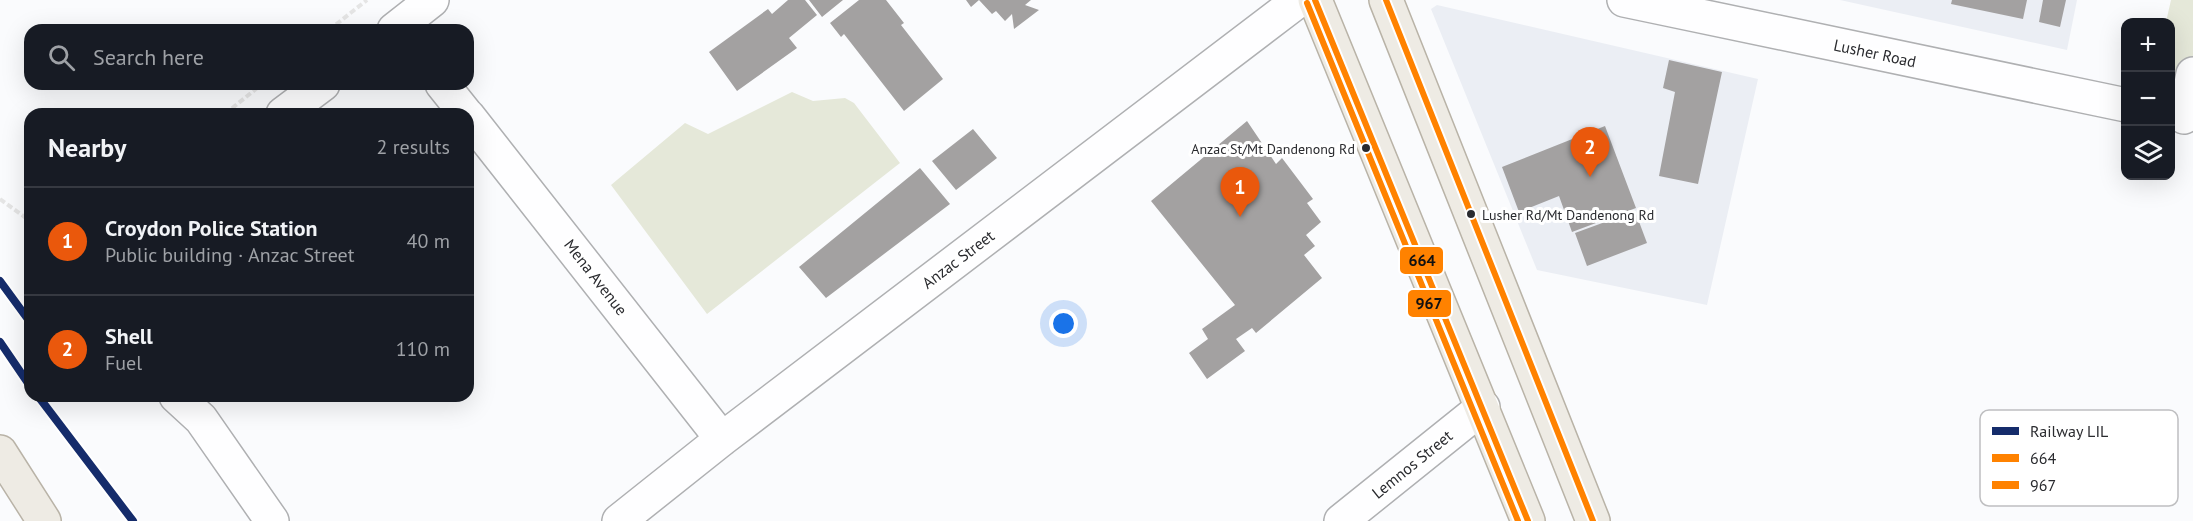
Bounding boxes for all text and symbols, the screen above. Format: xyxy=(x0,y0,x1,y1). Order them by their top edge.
map controls xyxy=(2121,18,2175,180)
button: + xyxy=(2121,18,2175,72)
search box xyxy=(24,24,474,90)
street label: Lusher Road xyxy=(1832,35,1918,71)
icon: search xyxy=(45,41,78,74)
text: Search here xyxy=(93,43,204,71)
button: − xyxy=(2121,72,2175,126)
button: layers xyxy=(2121,126,2175,180)
pin: 2 xyxy=(1570,128,1610,177)
text: Nearby xyxy=(48,131,126,164)
text: 2 results xyxy=(377,134,450,160)
place label: Anzac St/Mt Dandenong Rd xyxy=(1191,140,1355,158)
marker: Anzac St/Mt Dandenong Rd xyxy=(1360,142,1372,154)
pin: 1 xyxy=(1220,168,1260,217)
place label: Lusher Rd/Mt Dandenong Rd xyxy=(1482,206,1654,224)
marker: Lusher Rd/Mt Dandenong Rd xyxy=(1465,208,1477,220)
text: Croydon Police Station xyxy=(105,214,318,242)
street label: Anzac Street xyxy=(918,225,998,293)
text: 1 xyxy=(62,228,73,254)
text: 40 m xyxy=(407,228,450,254)
street label: Mena Avenue xyxy=(560,235,632,319)
text: Public building · Anzac Street xyxy=(105,242,355,268)
line badge: 664 xyxy=(1399,246,1444,275)
text: 664 xyxy=(1408,250,1436,270)
line badge: 967 xyxy=(1407,289,1452,318)
text: 967 xyxy=(1415,293,1443,313)
your location xyxy=(1049,309,1078,338)
text: Shell xyxy=(105,322,153,350)
text: 2 xyxy=(62,336,73,362)
text: 110 m xyxy=(396,336,450,362)
text: Fuel xyxy=(105,350,142,376)
legend xyxy=(1980,410,2178,506)
text: Railway LIL xyxy=(2030,421,2108,441)
street label: Lemnos Street xyxy=(1368,425,1457,502)
text: 664 xyxy=(2030,448,2056,468)
text: 967 xyxy=(2030,475,2056,495)

